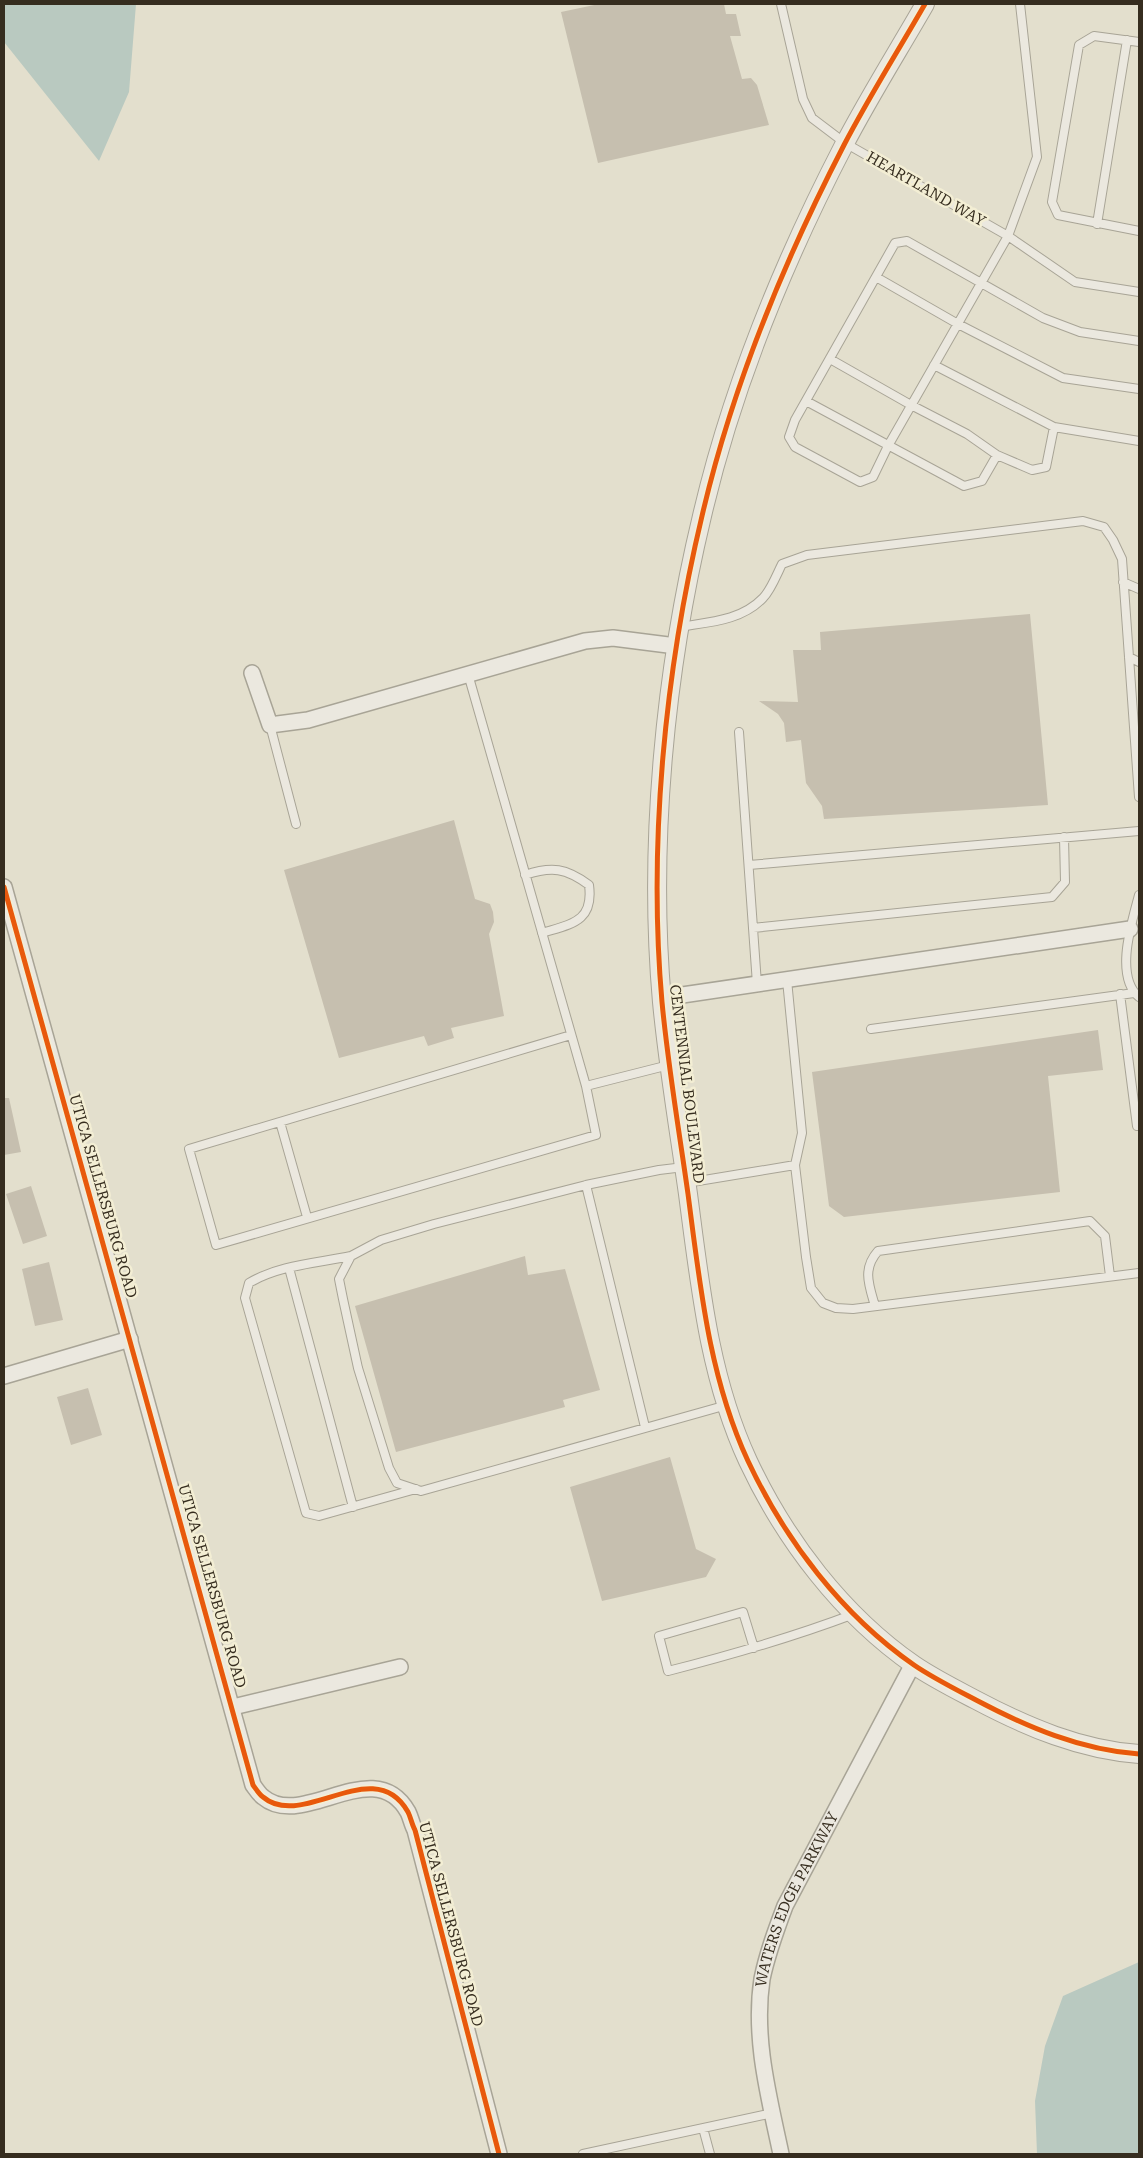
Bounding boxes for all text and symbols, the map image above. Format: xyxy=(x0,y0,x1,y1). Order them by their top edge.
street label: HEARTLAND WAY xyxy=(863,148,989,231)
street label: CENTENNIAL BOULEVARD xyxy=(666,984,708,1184)
street label: UTICA SELLERSBURG ROAD xyxy=(65,1092,141,1300)
street label: UTICA SELLERSBURG ROAD xyxy=(174,1482,250,1690)
street label: WATERS EDGE PARKWAY xyxy=(752,1808,842,1988)
street label: UTICA SELLERSBURG ROAD xyxy=(415,1820,487,2028)

